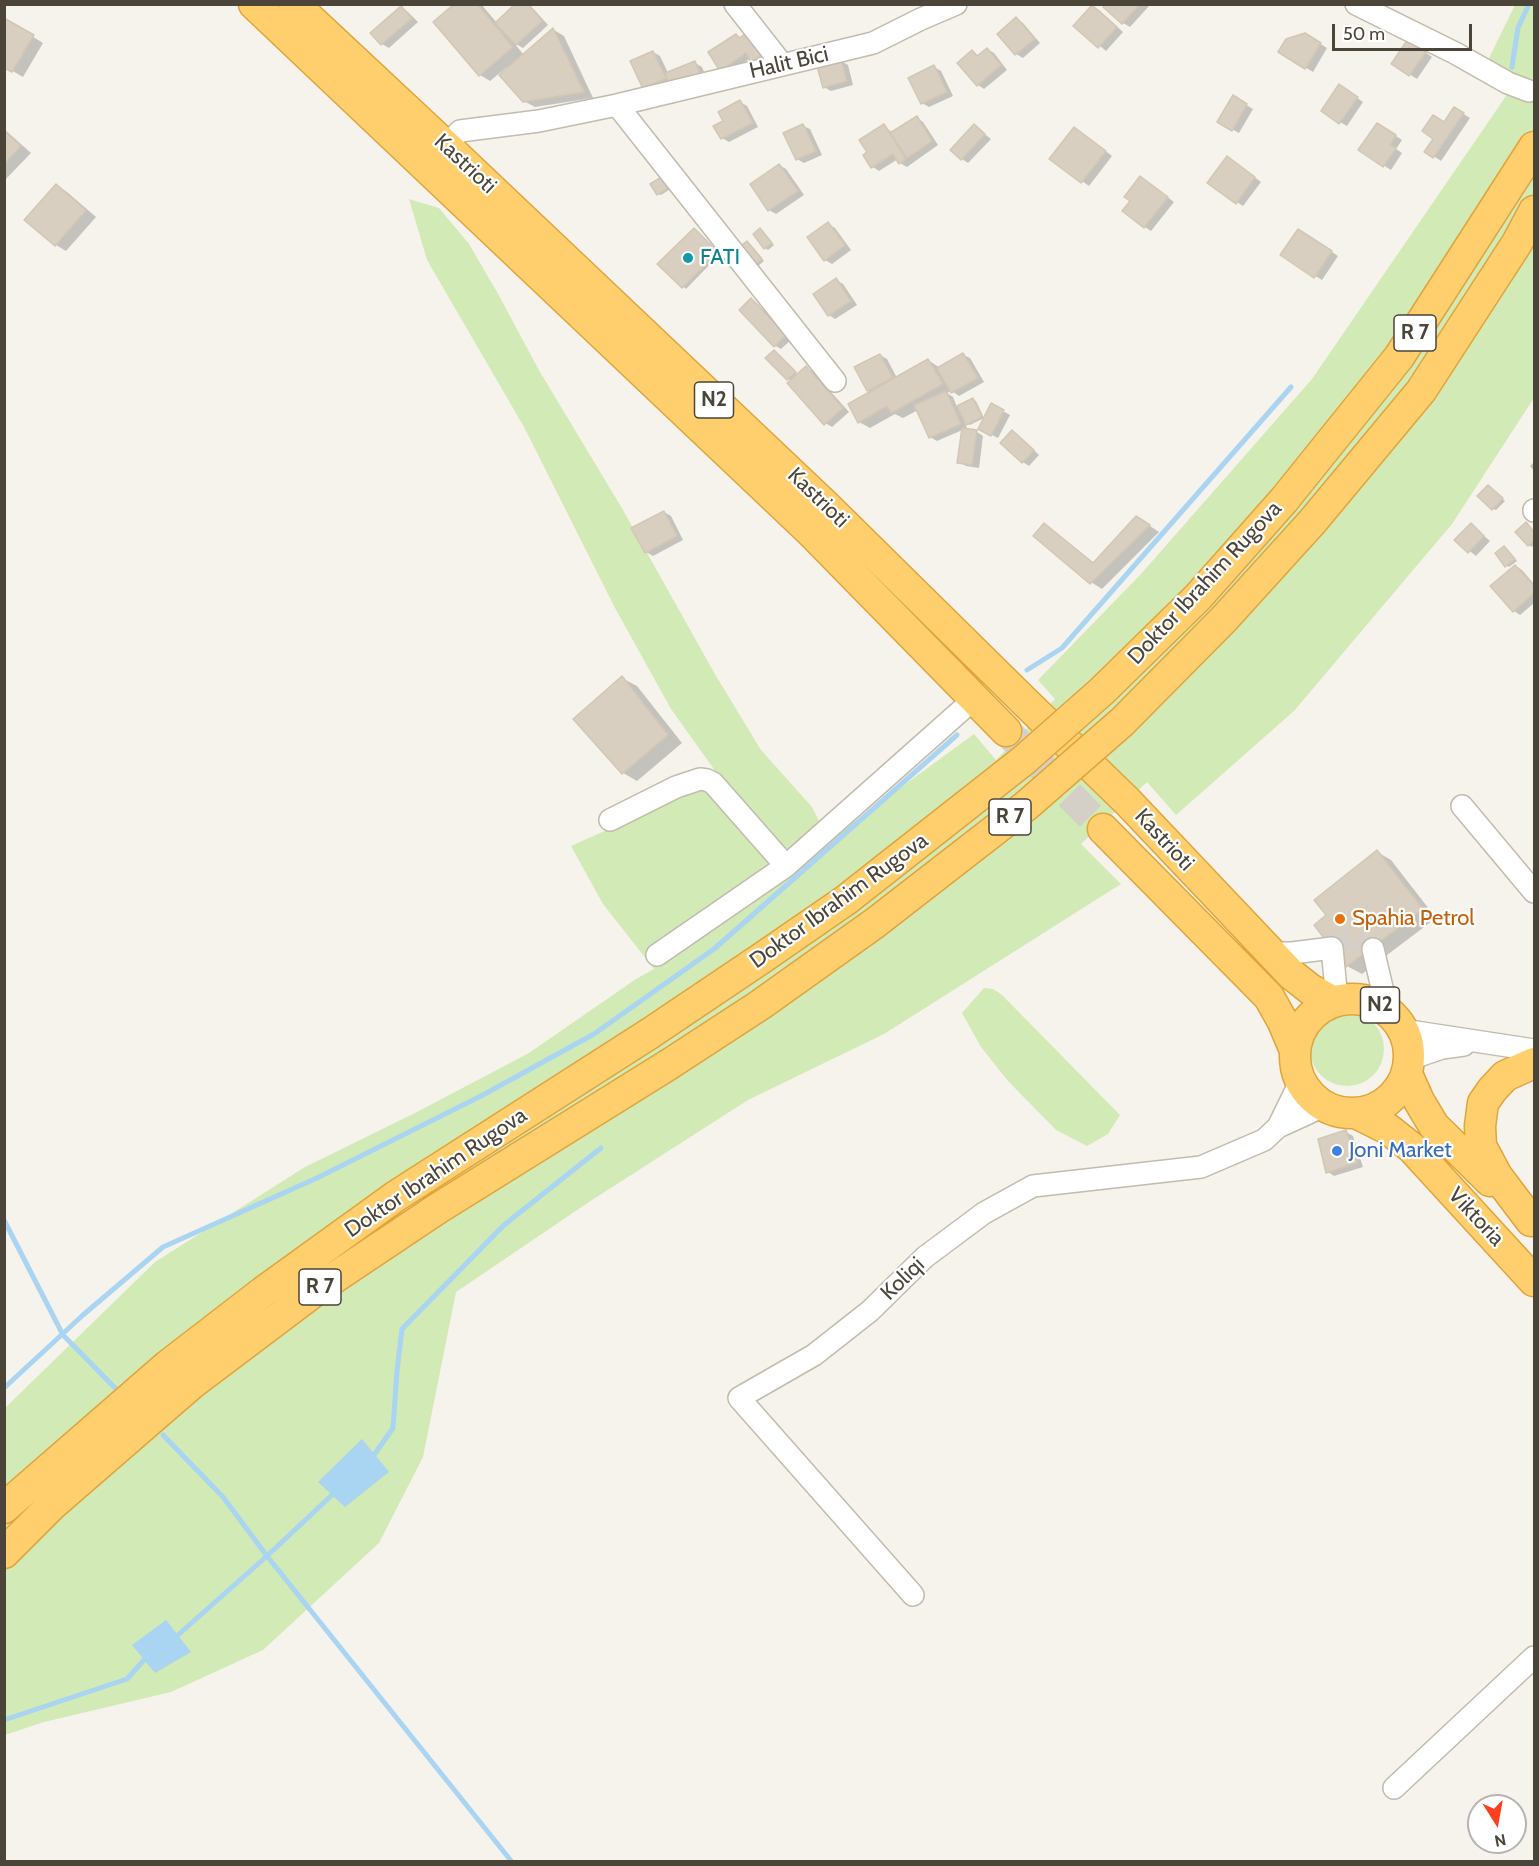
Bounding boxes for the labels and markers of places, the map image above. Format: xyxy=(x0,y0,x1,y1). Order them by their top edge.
place label: FATI xyxy=(700,245,740,271)
marker: FATI xyxy=(681,251,695,265)
place label: Spahia Petrol xyxy=(1352,906,1475,932)
marker: Spahia Petrol xyxy=(1333,912,1347,926)
place label: Joni Market xyxy=(1349,1138,1452,1164)
marker: Joni Market xyxy=(1330,1144,1344,1158)

